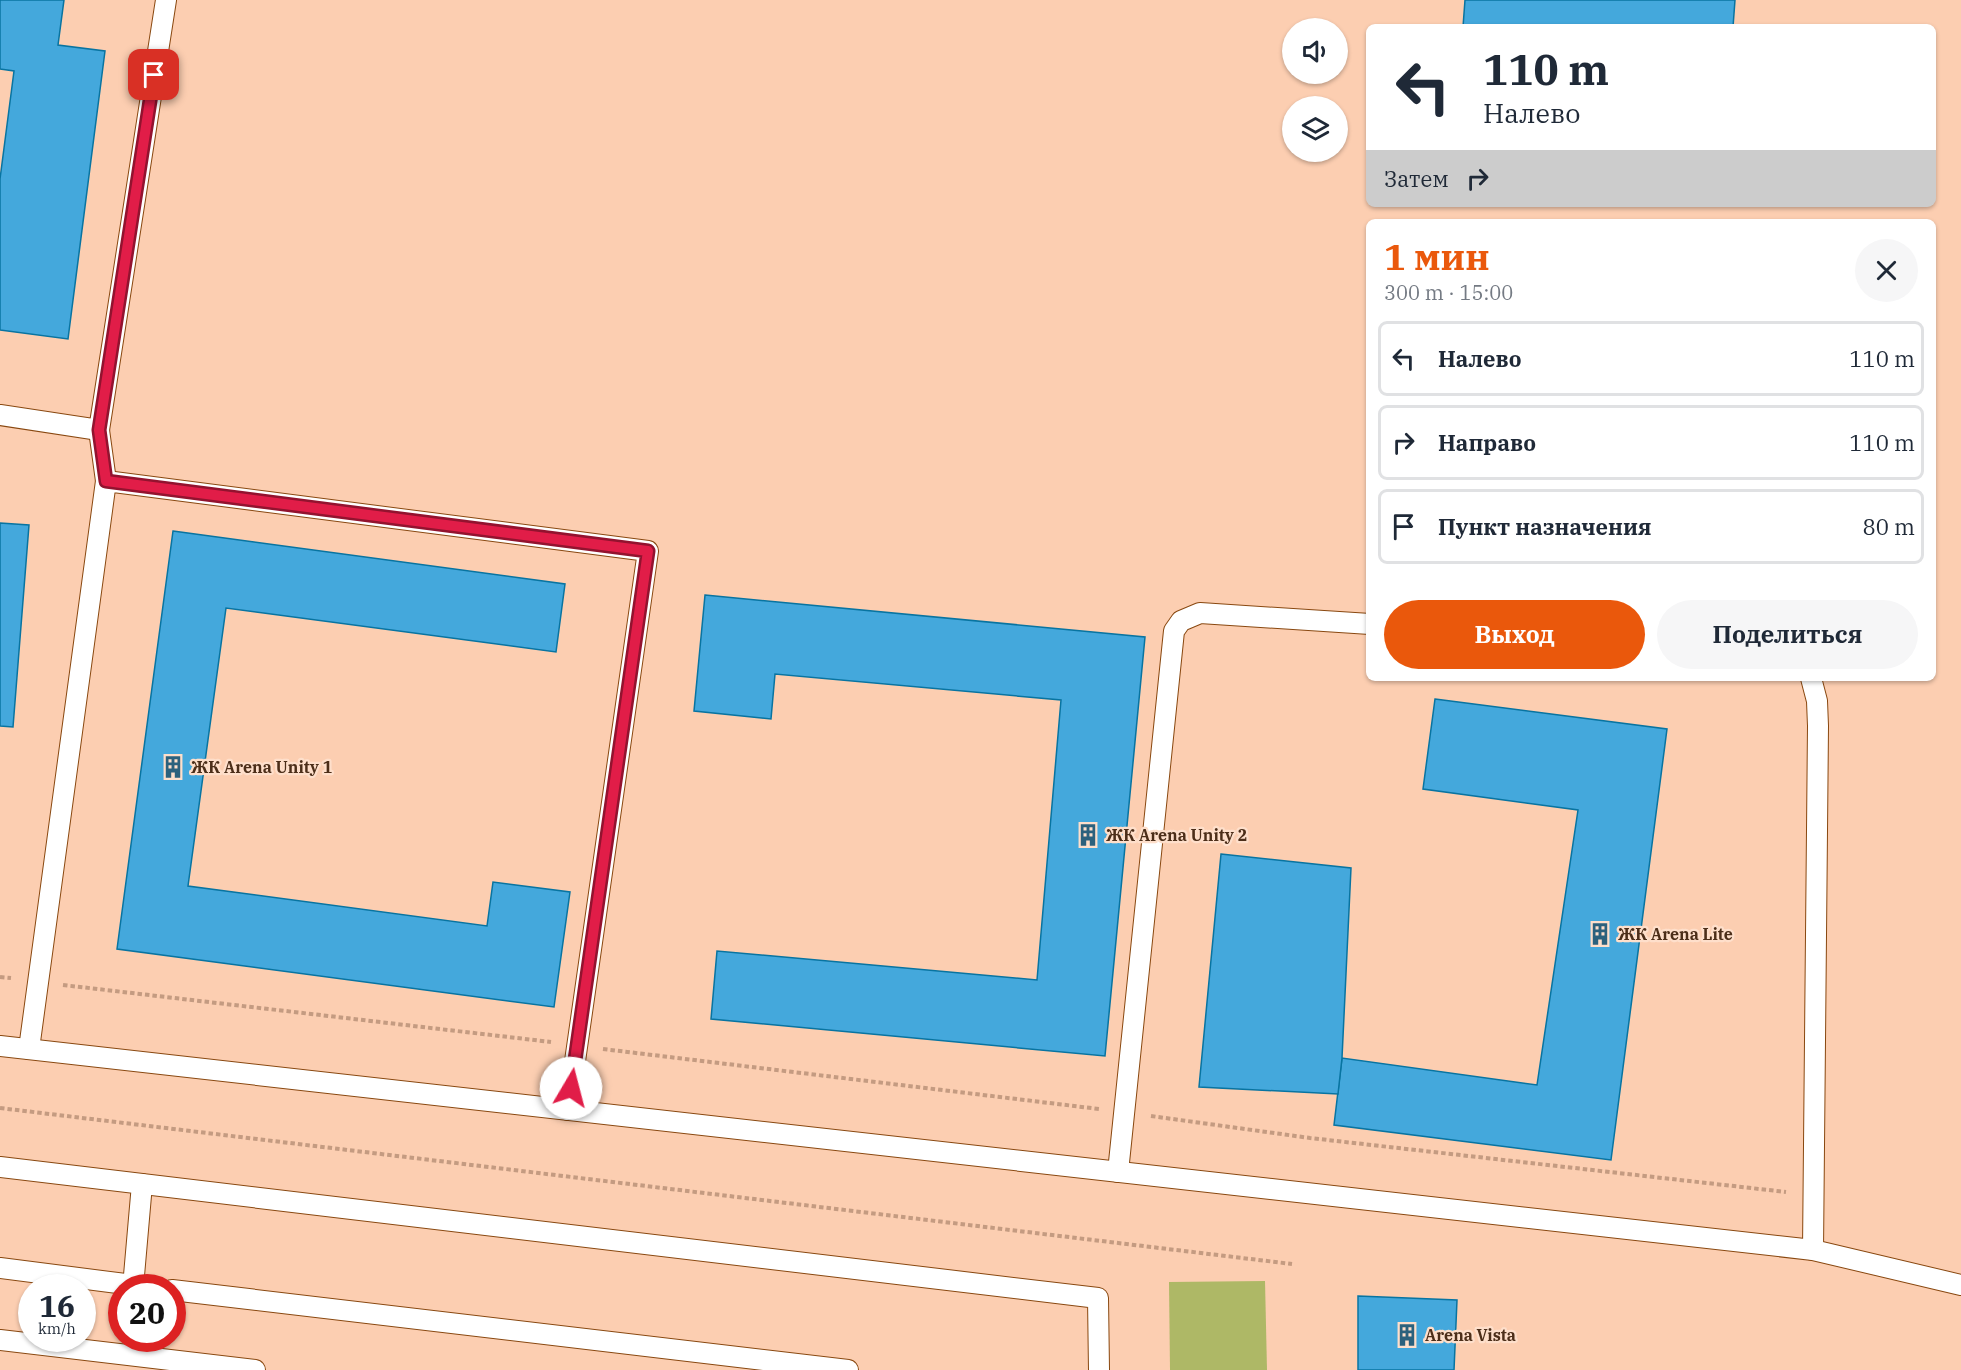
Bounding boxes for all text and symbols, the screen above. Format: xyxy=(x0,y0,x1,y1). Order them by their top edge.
map controls xyxy=(1282,18,1348,162)
button: sound xyxy=(1282,18,1348,84)
text: 110 m xyxy=(1483,42,1609,97)
icon: left xyxy=(1384,48,1462,126)
pin xyxy=(128,49,179,100)
icon: arrive xyxy=(137,58,170,91)
text: Налево xyxy=(1483,95,1580,130)
button: layers xyxy=(1282,96,1348,162)
icon: right xyxy=(1461,162,1494,195)
text: Затем xyxy=(1384,164,1449,193)
text: 1 мин xyxy=(1384,233,1490,280)
button: close xyxy=(1855,239,1918,302)
text: 300 m · 15:00 xyxy=(1384,279,1513,306)
icon: left xyxy=(1387,342,1420,375)
text: Налево xyxy=(1438,344,1522,373)
text: 110 m xyxy=(1849,344,1915,373)
icon: right xyxy=(1387,426,1420,459)
text: Направо xyxy=(1438,428,1536,457)
text: 110 m xyxy=(1849,428,1915,457)
icon: arrive xyxy=(1387,510,1420,543)
text: Пункт назначения xyxy=(1438,512,1652,541)
text: 80 m xyxy=(1863,512,1915,541)
button: Выход xyxy=(1384,600,1645,669)
button: Поделиться xyxy=(1657,600,1918,669)
building icon: ЖК Arena Unity 1 xyxy=(160,754,186,780)
place label: ЖК Arena Unity 1 xyxy=(191,757,332,777)
building icon: ЖК Arena Unity 2 xyxy=(1075,822,1101,848)
place label: ЖК Arena Unity 2 xyxy=(1106,825,1247,845)
building icon: ЖК Arena Lite xyxy=(1587,921,1613,947)
place label: ЖК Arena Lite xyxy=(1618,924,1733,944)
position arrow xyxy=(539,1056,603,1120)
speed limit sign: 20 xyxy=(108,1274,186,1352)
text: 16 xyxy=(39,1286,75,1325)
text: km/h xyxy=(38,1319,76,1338)
building icon: Arena Vista xyxy=(1394,1322,1420,1348)
place label: Arena Vista xyxy=(1425,1325,1516,1345)

